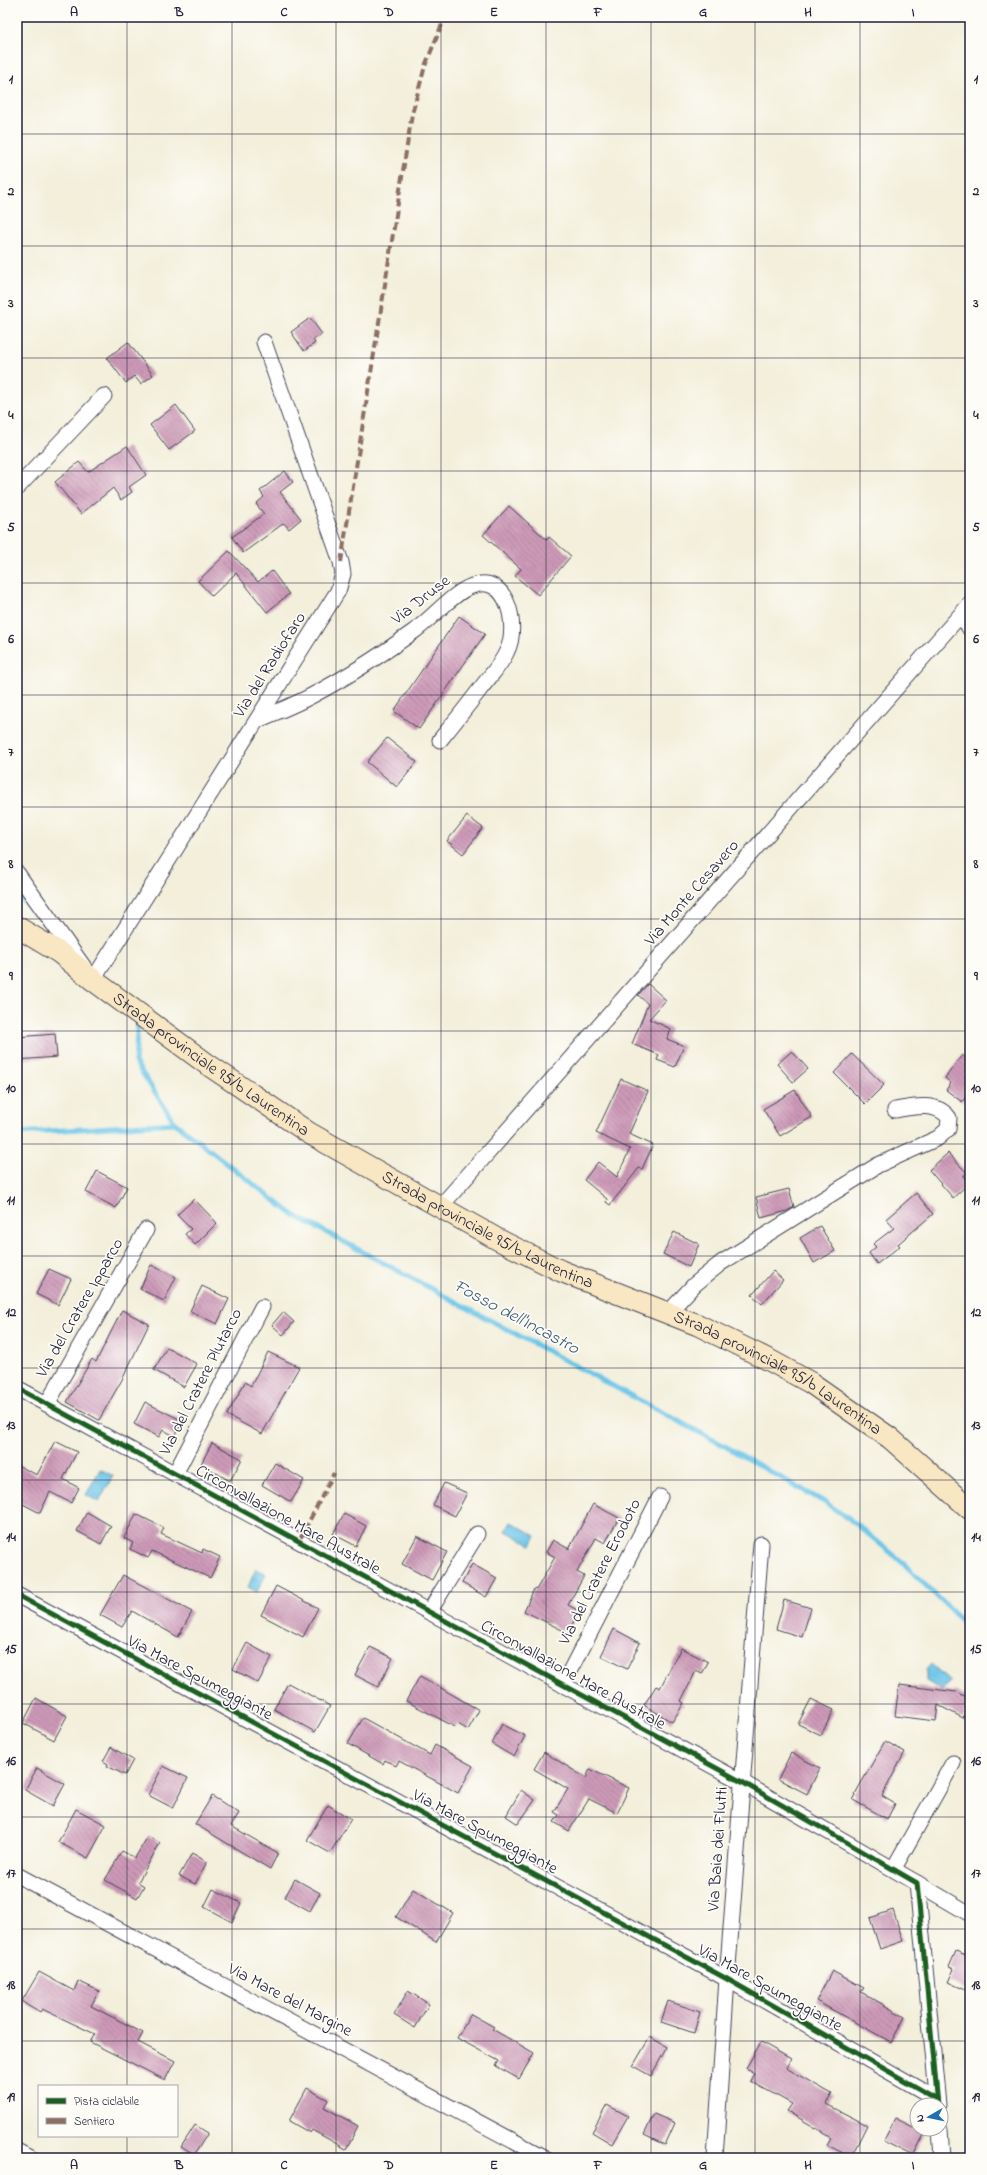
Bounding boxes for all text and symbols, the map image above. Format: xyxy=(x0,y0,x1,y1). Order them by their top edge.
text: A xyxy=(70,3,78,22)
text: B xyxy=(174,3,184,22)
text: C xyxy=(280,3,288,22)
text: D xyxy=(383,3,394,22)
text: E xyxy=(490,3,498,22)
text: F xyxy=(593,3,603,22)
text: G xyxy=(699,3,707,22)
text: H xyxy=(804,3,812,22)
text: I xyxy=(911,3,915,22)
text: 1 xyxy=(9,70,14,89)
text: 1 xyxy=(974,70,979,89)
text: 2 xyxy=(7,182,15,201)
text: 2 xyxy=(972,182,980,201)
text: 3 xyxy=(7,294,14,313)
text: 3 xyxy=(972,294,979,313)
text: 4 xyxy=(7,406,14,425)
text: 4 xyxy=(972,406,979,425)
text: 5 xyxy=(7,518,15,537)
text: 5 xyxy=(972,518,980,537)
street label: Via Druse xyxy=(385,569,456,632)
street label: Via del Radiofaro xyxy=(227,607,313,724)
text: 6 xyxy=(7,630,14,649)
text: 6 xyxy=(972,630,979,649)
text: 7 xyxy=(8,743,14,762)
text: 7 xyxy=(973,743,979,762)
street label: Via Monte Cesavero xyxy=(638,834,746,953)
text: 8 xyxy=(8,855,14,874)
text: 8 xyxy=(973,855,979,874)
text: 9 xyxy=(8,967,14,986)
text: 9 xyxy=(973,967,979,986)
street label: Strada provinciale 95/b Laurentina xyxy=(107,986,315,1143)
text: 10 xyxy=(6,1079,16,1098)
text: 10 xyxy=(971,1079,981,1098)
street label: Strada provinciale 95/b Laurentina xyxy=(377,1164,597,1295)
text: 11 xyxy=(7,1191,16,1210)
text: 11 xyxy=(972,1191,981,1210)
street label: Via del Cratere Ipparco xyxy=(29,1234,130,1383)
water label: Fosso dell'Incastro xyxy=(449,1274,584,1362)
text: 12 xyxy=(6,1303,17,1322)
text: 12 xyxy=(971,1303,982,1322)
street label: Via del Cratere Plutarco xyxy=(153,1304,249,1461)
street label: Strada provinciale 95/b Laurentina xyxy=(670,1304,887,1441)
text: 13 xyxy=(6,1416,16,1435)
text: 13 xyxy=(971,1416,981,1435)
street label: Circonvallazione Mare Australe xyxy=(191,1459,386,1582)
street label: Via del Cratere Erodoto xyxy=(552,1494,648,1650)
text: 14 xyxy=(6,1528,16,1547)
text: 14 xyxy=(971,1528,981,1547)
street label: Circonvallazione Mare Australe xyxy=(476,1614,671,1737)
street label: Via Mare Spumeggiante xyxy=(121,1628,278,1729)
text: 15 xyxy=(5,1640,17,1659)
text: 15 xyxy=(970,1640,982,1659)
text: 16 xyxy=(6,1752,16,1771)
text: 16 xyxy=(971,1752,981,1771)
street label: Via Mare Spumeggiante xyxy=(406,1782,563,1883)
street label: Via Baia dei Flutti xyxy=(701,1786,735,1913)
text: 17 xyxy=(6,1864,16,1883)
text: 17 xyxy=(971,1864,981,1883)
street label: Via Mare Spumeggiante xyxy=(691,1937,847,2040)
street label: Via Mare del Margine xyxy=(222,1956,357,2045)
text: 18 xyxy=(6,1976,16,1995)
text: 18 xyxy=(971,1976,981,1995)
legend xyxy=(38,2085,178,2137)
text: 19 xyxy=(7,2088,16,2107)
text: 19 xyxy=(972,2088,981,2107)
text: Pista ciclabile xyxy=(74,2093,140,2111)
north arrow xyxy=(909,2097,949,2137)
text: Sentiero xyxy=(74,2113,115,2131)
text: N xyxy=(912,2113,929,2123)
text: A xyxy=(70,2156,78,2175)
text: B xyxy=(174,2156,184,2175)
text: C xyxy=(280,2156,288,2175)
text: D xyxy=(383,2156,394,2175)
text: E xyxy=(490,2156,498,2175)
text: F xyxy=(593,2156,603,2175)
text: G xyxy=(699,2156,707,2175)
text: H xyxy=(804,2156,812,2175)
text: I xyxy=(911,2156,915,2175)

